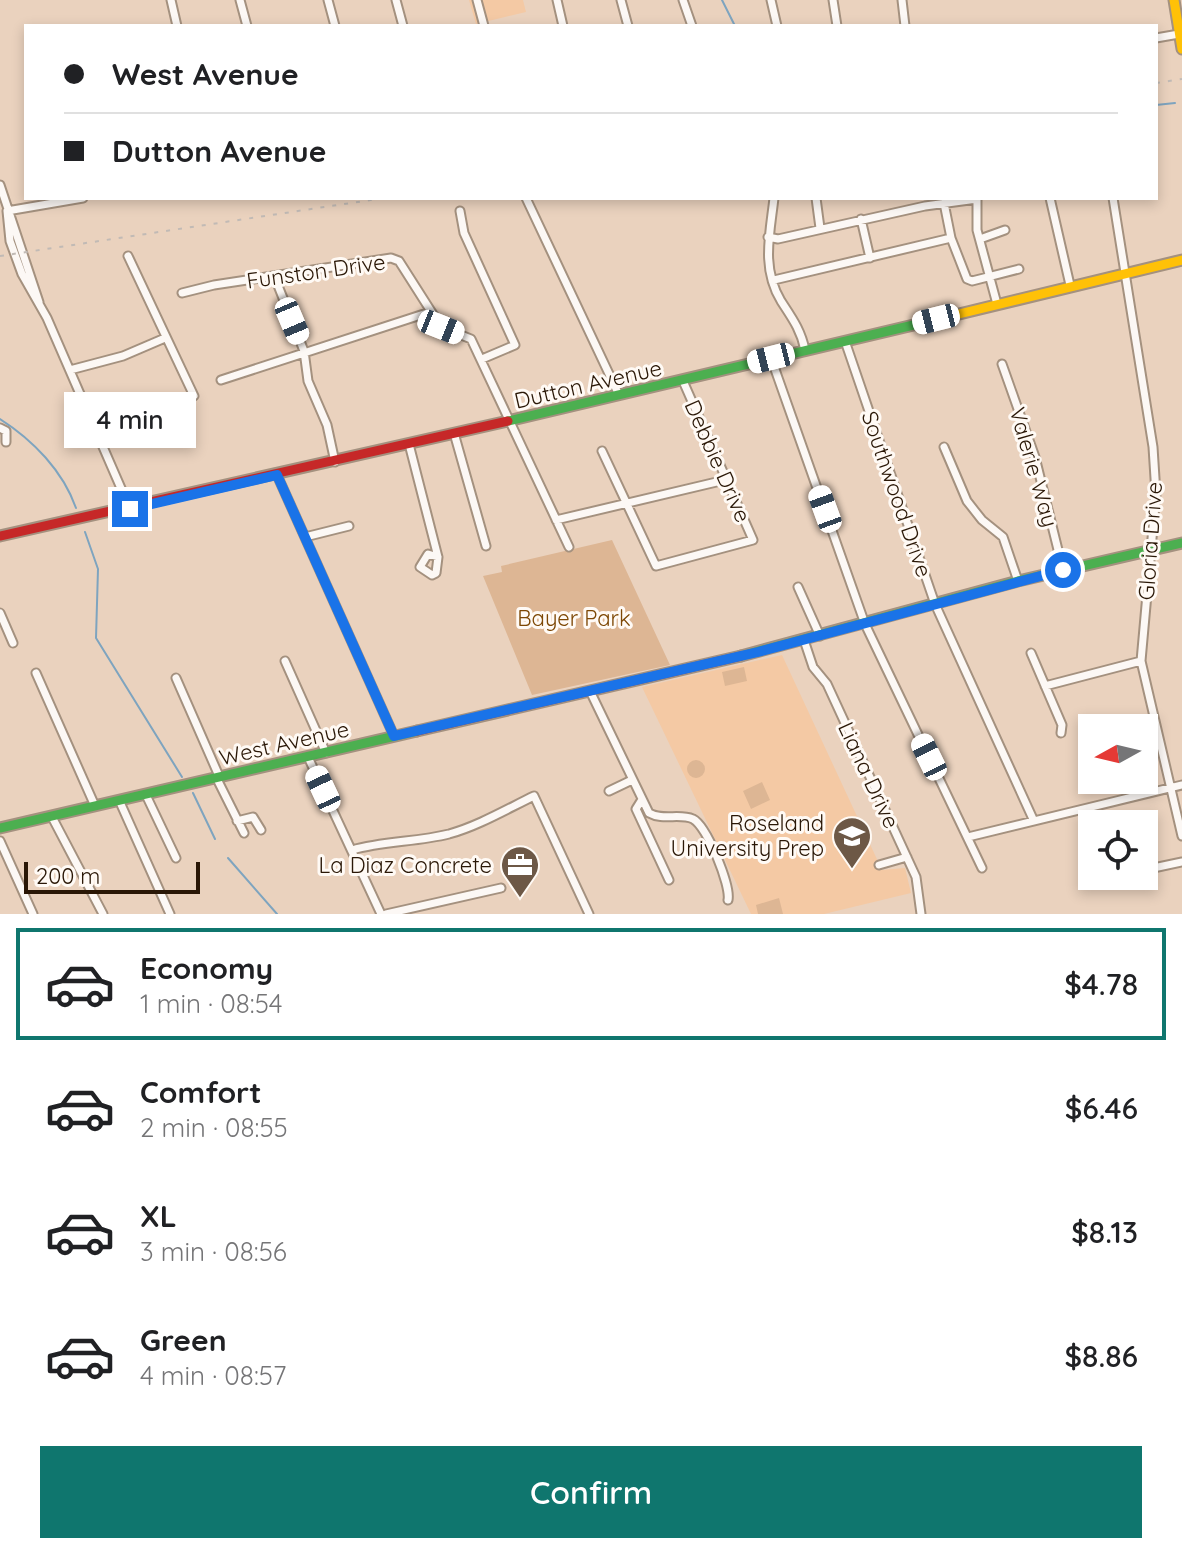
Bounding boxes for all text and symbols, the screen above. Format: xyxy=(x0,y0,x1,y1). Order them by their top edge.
text: West Avenue xyxy=(112,55,299,93)
text: Dutton Avenue xyxy=(112,132,326,170)
street label: Funston Drive xyxy=(245,247,387,295)
car xyxy=(272,294,312,348)
car xyxy=(910,302,962,336)
car xyxy=(414,307,468,347)
car xyxy=(745,341,797,375)
street label: Dutton Avenue xyxy=(512,353,664,415)
callout: 4 min xyxy=(64,393,196,449)
street label: Debbie Drive xyxy=(679,395,757,527)
text: 4 min xyxy=(96,403,164,436)
street label: Valerie Way xyxy=(1004,404,1064,530)
street label: Southwood Drive xyxy=(856,407,938,581)
street label: Gloria Drive xyxy=(1132,481,1168,601)
car xyxy=(806,482,844,536)
route end xyxy=(112,491,148,527)
route start xyxy=(1045,552,1081,588)
park label: Bayer Park xyxy=(517,604,631,632)
street label: West Avenue xyxy=(216,714,352,772)
north arrow xyxy=(1078,714,1158,794)
map controls xyxy=(1078,714,1158,890)
street label: Liana Drive xyxy=(832,717,906,833)
car xyxy=(908,730,950,784)
car xyxy=(302,762,344,816)
place label: Roseland University Prep xyxy=(671,809,824,862)
button: locate xyxy=(1078,810,1158,890)
school or university icon: Roseland University Prep xyxy=(831,815,873,870)
office icon: La Diaz Concrete xyxy=(499,844,541,899)
place label: La Diaz Concrete xyxy=(319,851,492,879)
scale bar xyxy=(24,858,200,894)
text: 200 m xyxy=(36,862,100,890)
icon: car xyxy=(44,948,116,1020)
text: Economy xyxy=(140,949,273,987)
text: $4.78 xyxy=(1064,965,1138,1003)
text: 1 min · 08:54 xyxy=(140,987,283,1020)
icon: car xyxy=(44,1072,116,1144)
text: Comfort xyxy=(140,1073,261,1111)
text: $6.46 xyxy=(1065,1089,1138,1127)
text: 2 min · 08:55 xyxy=(140,1111,288,1144)
icon: car xyxy=(44,1196,116,1268)
text: XL xyxy=(140,1197,177,1235)
text: $8.13 xyxy=(1071,1213,1138,1251)
text: 3 min · 08:56 xyxy=(140,1235,287,1268)
icon: car xyxy=(44,1320,116,1392)
text: Green xyxy=(140,1321,227,1359)
text: $8.86 xyxy=(1065,1337,1138,1375)
text: 4 min · 08:57 xyxy=(140,1359,286,1392)
button: Confirm xyxy=(40,1446,1142,1538)

